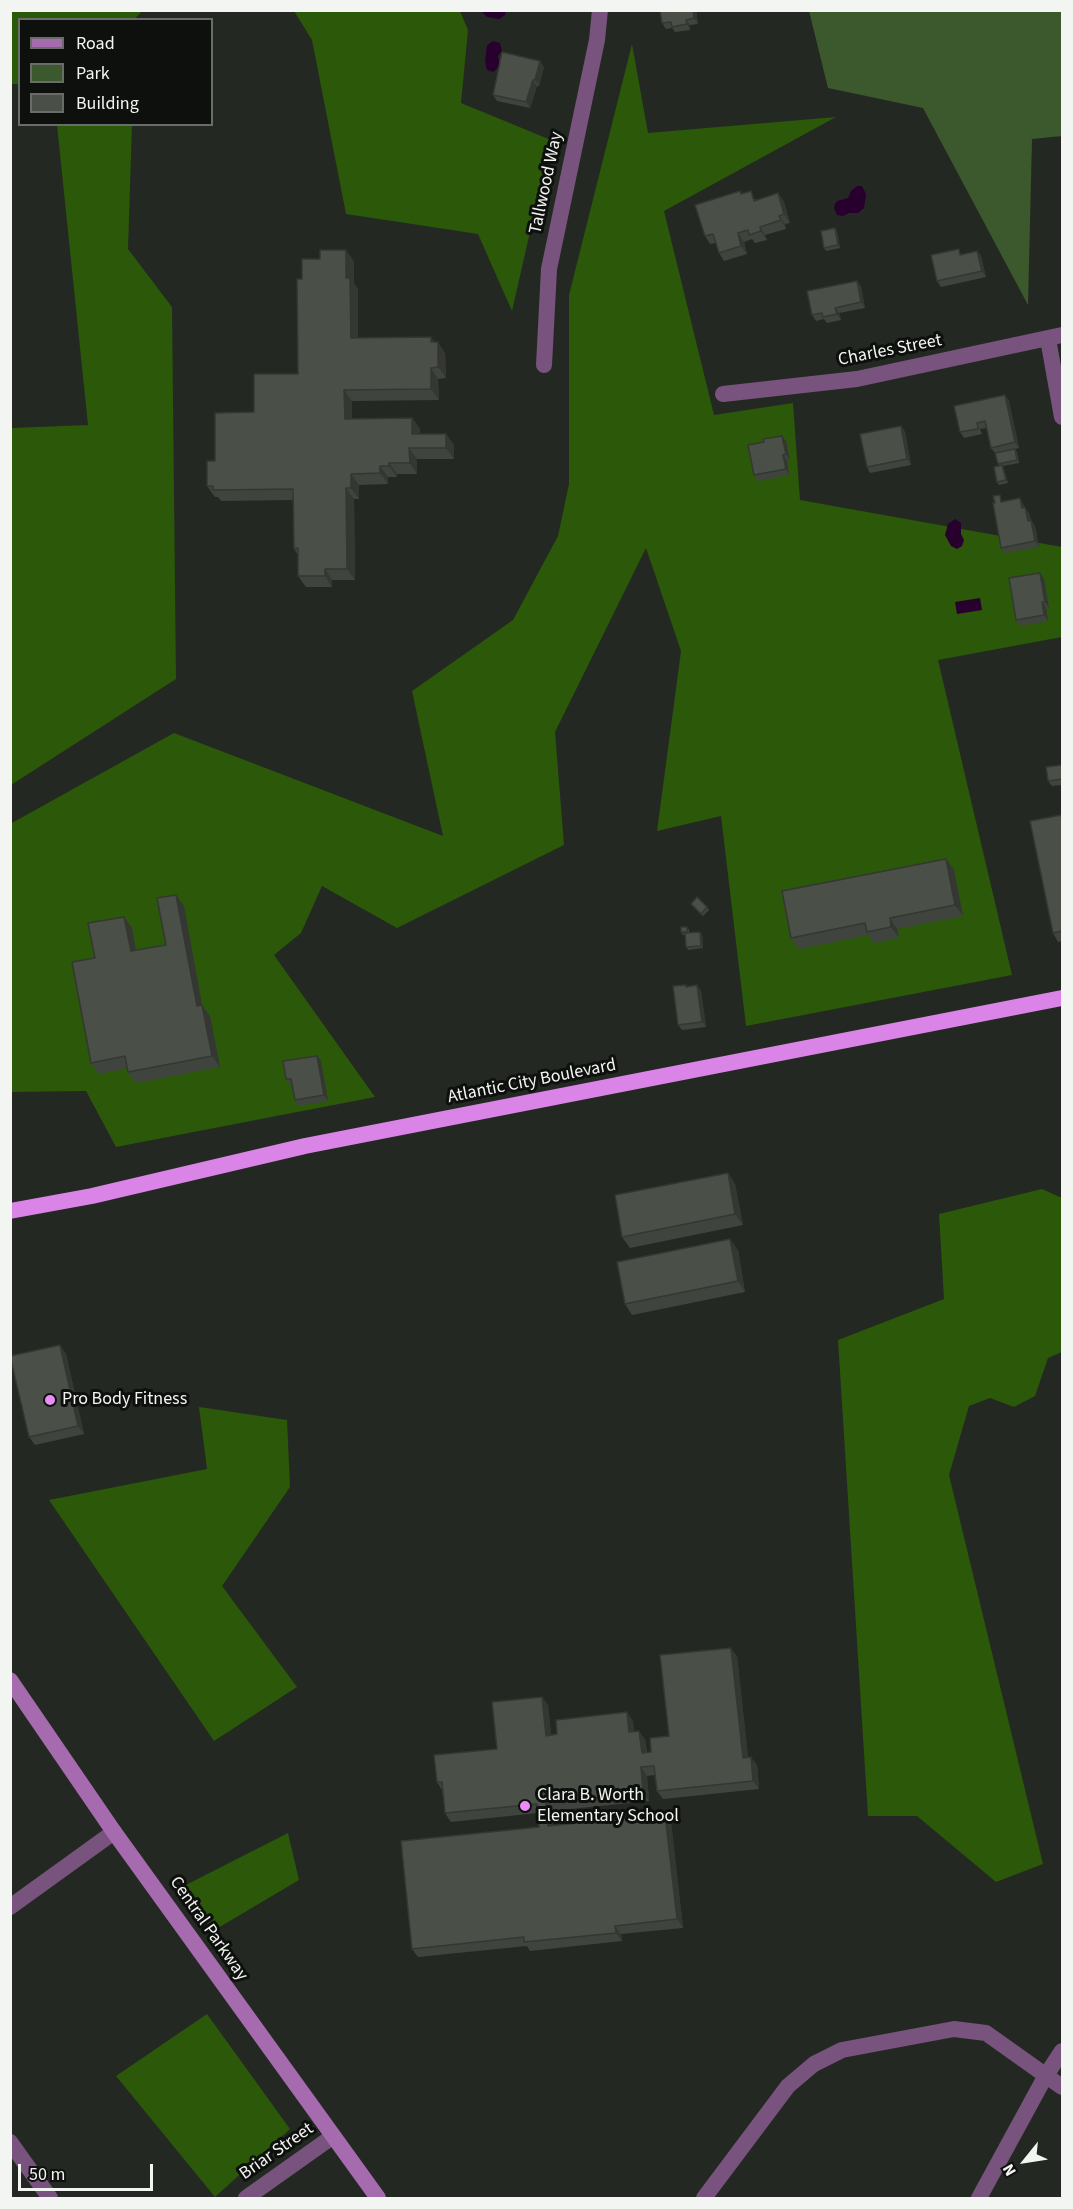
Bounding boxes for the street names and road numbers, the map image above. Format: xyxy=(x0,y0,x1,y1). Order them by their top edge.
street label: Tallwood Way xyxy=(526,130,568,236)
street label: Charles Street xyxy=(836,330,944,372)
street label: Atlantic City Boulevard xyxy=(446,1055,618,1109)
street label: Central Parkway xyxy=(164,1873,252,1985)
street label: Briar Street xyxy=(236,2119,318,2185)

